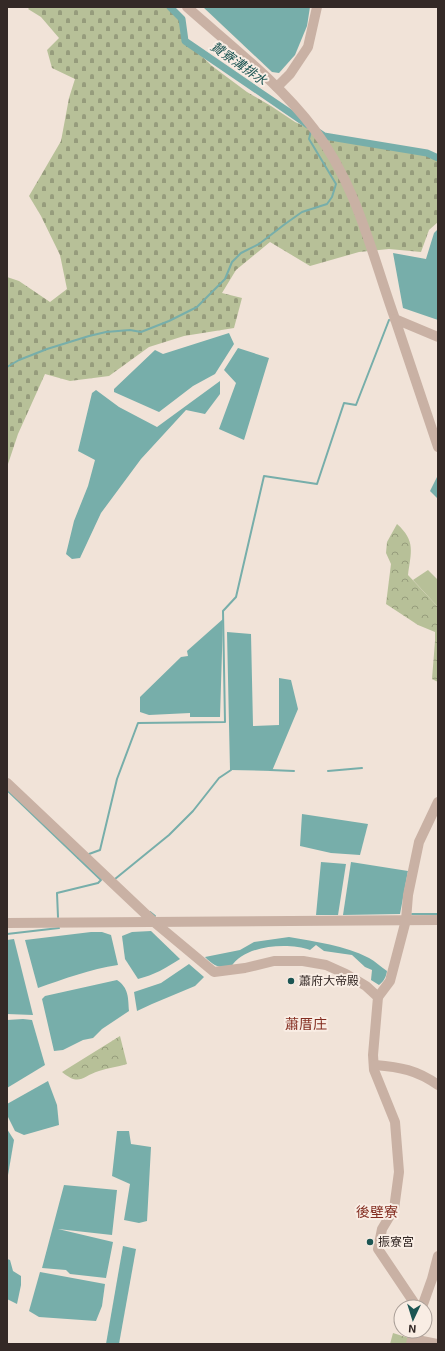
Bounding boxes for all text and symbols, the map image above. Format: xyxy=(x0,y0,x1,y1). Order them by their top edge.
water label: 贊寮溝排水 xyxy=(208,38,271,89)
place label: 蕭府大帝殿 xyxy=(299,973,359,987)
marker: 蕭府大帝殿 xyxy=(286,976,296,986)
district label: 蕭厝庄 xyxy=(285,1015,327,1032)
district label: 後壁寮 xyxy=(356,1203,398,1220)
place label: 振寮宮 xyxy=(378,1234,414,1248)
marker: 振寮宮 xyxy=(365,1237,375,1247)
north arrow xyxy=(393,1299,433,1339)
text: N xyxy=(408,1323,417,1336)

